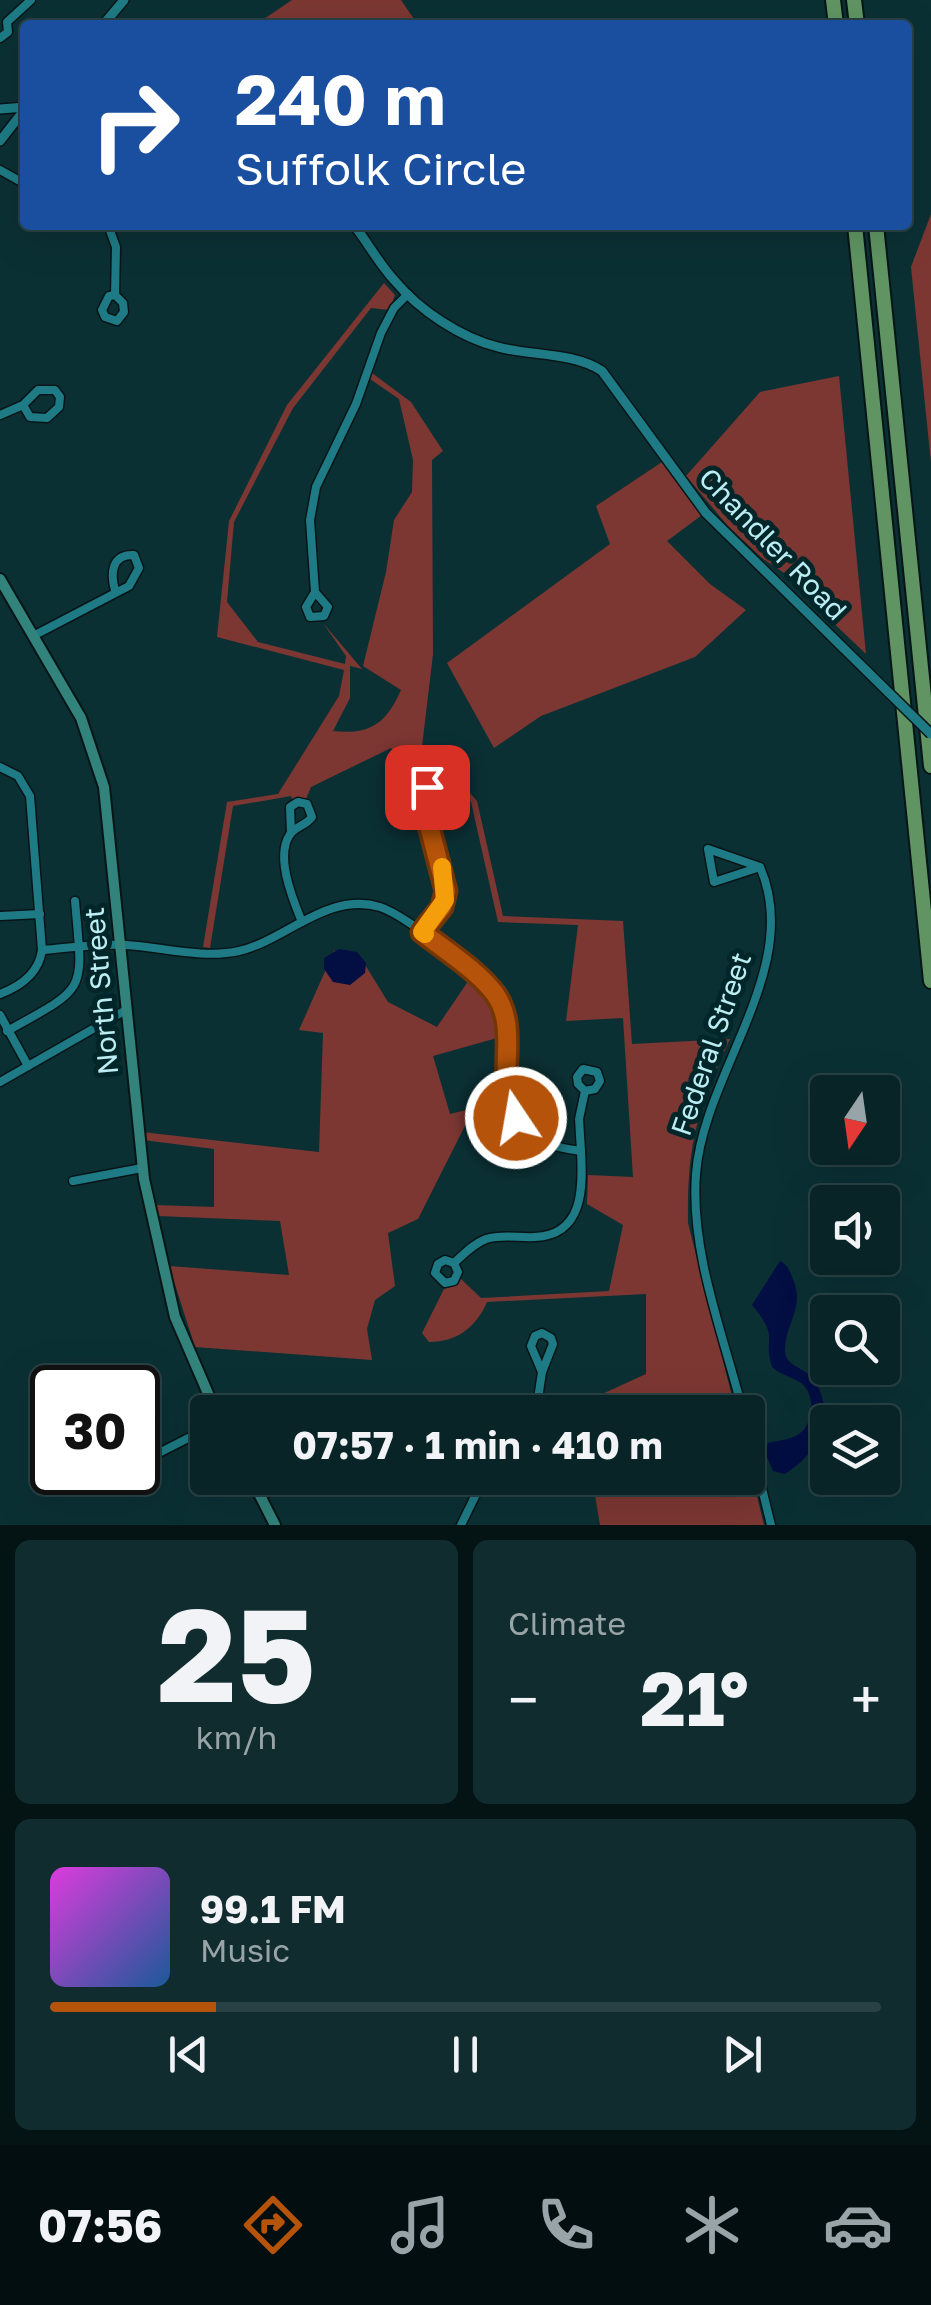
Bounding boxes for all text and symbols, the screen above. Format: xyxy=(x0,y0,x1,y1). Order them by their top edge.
text: 240 m xyxy=(235,56,446,140)
icon: right xyxy=(70,60,200,190)
text: Suffolk Circle xyxy=(235,141,526,195)
street label: Chandler Road xyxy=(693,461,854,626)
pin xyxy=(385,745,470,830)
icon: arrive xyxy=(400,760,455,815)
street label: North Street xyxy=(77,906,124,1076)
street label: Federal Street xyxy=(664,948,757,1140)
position arrow xyxy=(464,1066,568,1170)
north arrow xyxy=(810,1075,900,1165)
map controls xyxy=(810,1075,900,1495)
button: sound xyxy=(810,1185,900,1275)
button: search xyxy=(810,1295,900,1385)
speed limit sign: 30 xyxy=(30,1365,160,1495)
button: layers xyxy=(810,1405,900,1495)
text: 07:57 · 1 min · 410 m xyxy=(292,1422,663,1467)
text: 25 xyxy=(157,1575,316,1731)
text: Climate xyxy=(508,1604,626,1642)
text: 21° xyxy=(640,1652,749,1743)
text: − xyxy=(508,1666,538,1732)
text: + xyxy=(851,1666,881,1732)
text: km/h xyxy=(196,1718,277,1756)
text: 99.1 FM xyxy=(200,1886,346,1931)
text: Music xyxy=(200,1931,290,1969)
icon: previous xyxy=(161,2027,216,2082)
icon: pause xyxy=(438,2027,493,2082)
icon: next xyxy=(715,2027,770,2082)
icon: directions xyxy=(238,2190,308,2260)
icon: music xyxy=(385,2190,455,2260)
icon: phone xyxy=(531,2190,601,2260)
icon: climate xyxy=(677,2190,747,2260)
icon: car xyxy=(823,2190,893,2260)
text: 07:56 xyxy=(38,2198,162,2252)

